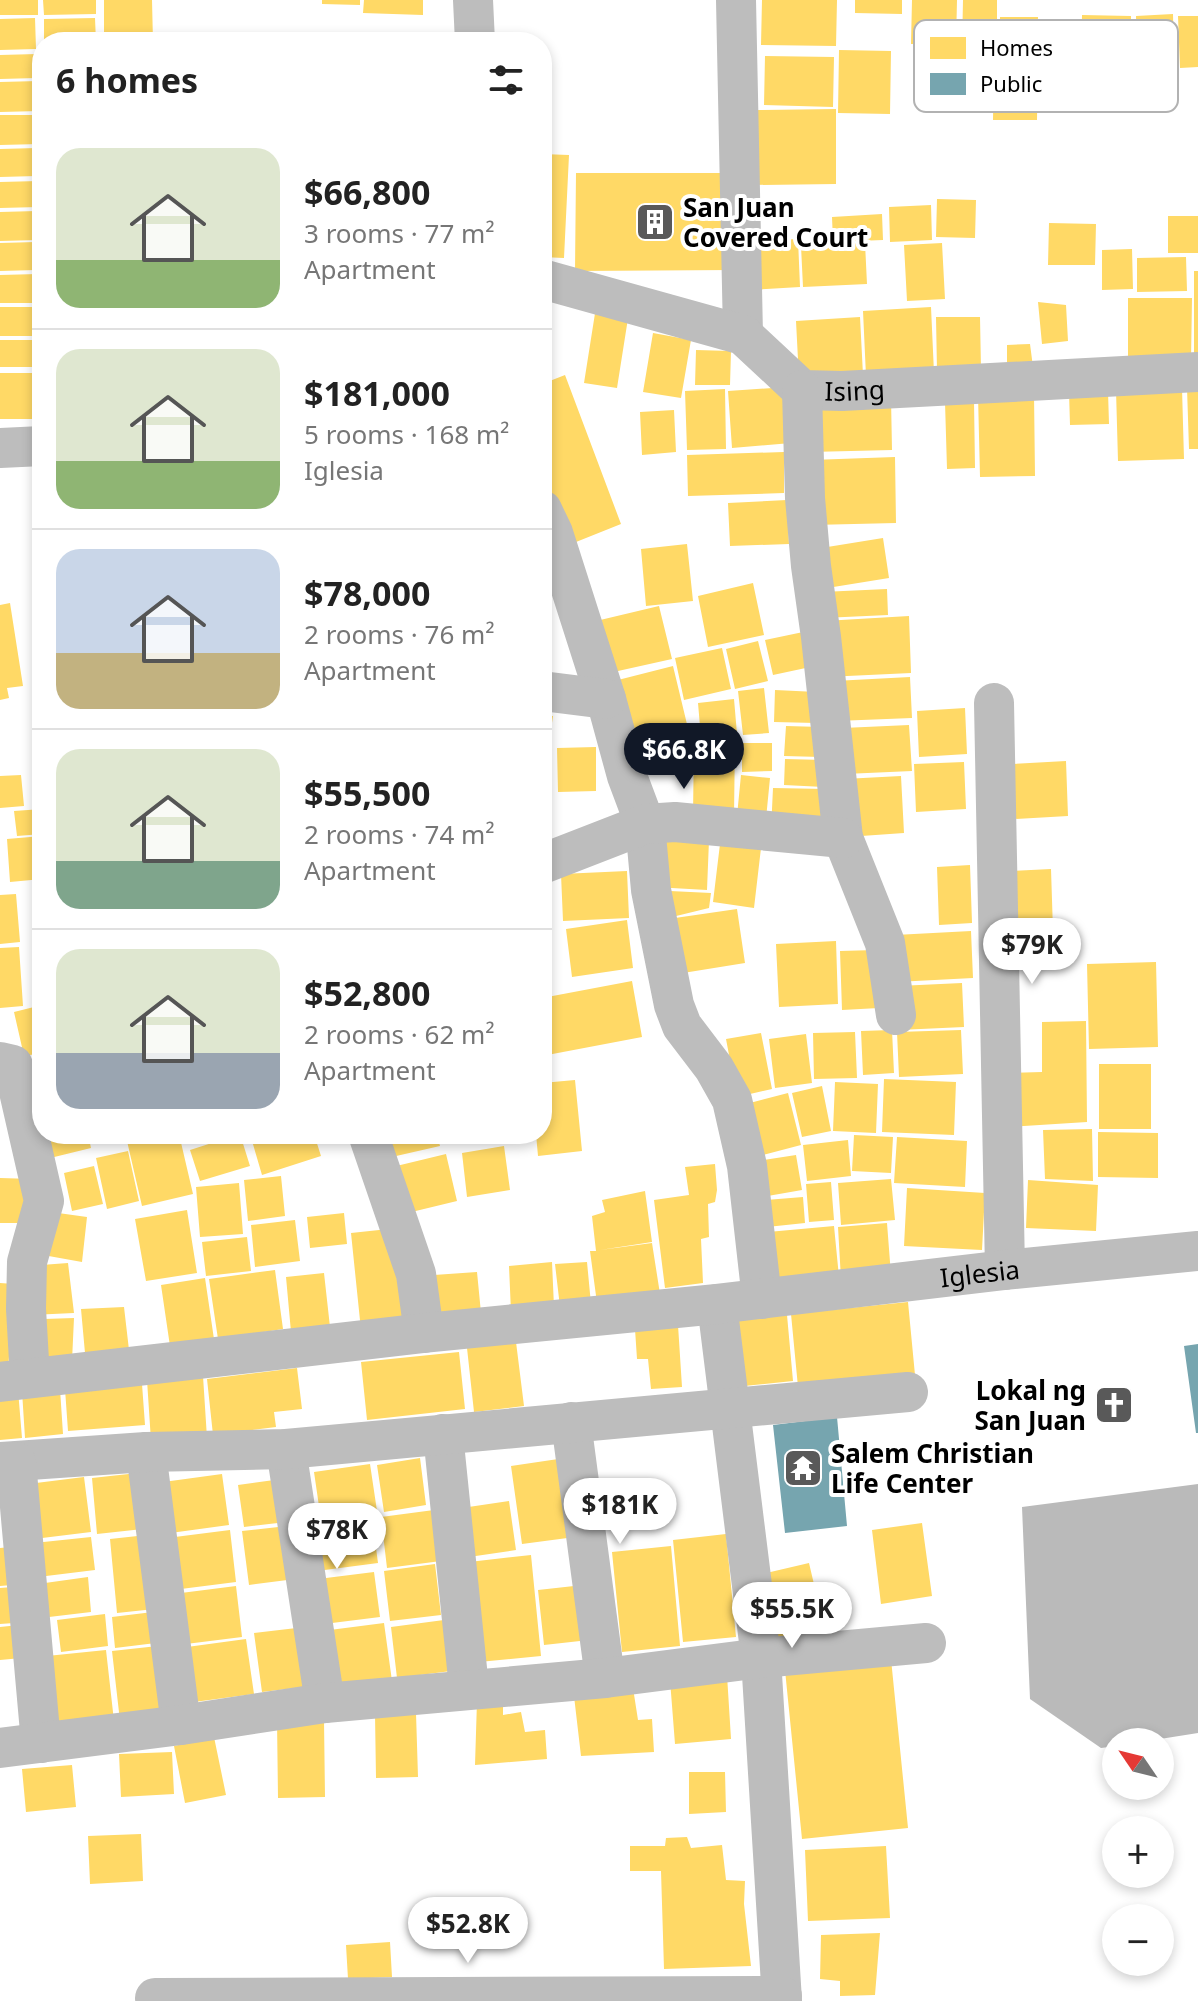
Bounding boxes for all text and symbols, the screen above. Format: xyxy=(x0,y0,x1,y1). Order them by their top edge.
legend xyxy=(914,20,1178,112)
text: Homes xyxy=(980,32,1053,62)
text: 6 homes xyxy=(56,57,198,103)
icon: filters xyxy=(484,58,528,102)
text: Public xyxy=(980,68,1042,98)
text: $66,800 xyxy=(304,169,430,215)
icon: home xyxy=(120,180,216,276)
place label: San Juan Covered Court xyxy=(683,189,868,255)
building icon: San Juan Covered Court xyxy=(634,201,676,243)
text: 3 rooms · 77 m² xyxy=(304,215,494,251)
text: Apartment xyxy=(304,251,436,287)
text: $181,000 xyxy=(304,370,450,416)
street label: Ising xyxy=(824,371,886,409)
icon: home xyxy=(120,381,216,477)
text: 5 rooms · 168 m² xyxy=(304,416,509,452)
text: Iglesia xyxy=(304,452,384,488)
text: $78,000 xyxy=(304,570,430,616)
icon: home xyxy=(120,581,216,677)
text: 2 rooms · 76 m² xyxy=(304,616,494,652)
text: Apartment xyxy=(304,652,436,688)
pin: $66.8K xyxy=(619,723,749,791)
text: $66.8K xyxy=(642,731,726,767)
text: $55,500 xyxy=(304,770,430,816)
icon: home xyxy=(120,781,216,877)
text: 2 rooms · 74 m² xyxy=(304,816,494,852)
text: Apartment xyxy=(304,852,436,888)
pin: $79K xyxy=(985,918,1079,986)
text: $79K xyxy=(1001,926,1063,962)
text: $52,800 xyxy=(304,970,430,1016)
icon: home xyxy=(120,981,216,1077)
text: 2 rooms · 62 m² xyxy=(304,1016,494,1052)
text: Apartment xyxy=(304,1052,436,1088)
street label: Iglesia xyxy=(938,1251,1021,1296)
place label: Lokal ng San Juan xyxy=(974,1372,1086,1438)
church icon: Lokal ng San Juan xyxy=(1093,1384,1135,1426)
place label: Salem Christian Life Center xyxy=(831,1435,1034,1501)
temple icon: Salem Christian Life Center xyxy=(782,1447,824,1489)
pin: $181K xyxy=(564,1478,676,1546)
text: $181K xyxy=(582,1486,658,1522)
pin: $78K xyxy=(290,1503,384,1571)
text: $78K xyxy=(306,1511,368,1547)
pin: $55.5K xyxy=(727,1582,857,1650)
text: $55.5K xyxy=(750,1590,834,1626)
north arrow xyxy=(1102,1728,1174,1800)
map controls xyxy=(1102,1728,1174,1976)
button: + xyxy=(1102,1816,1174,1888)
pin: $52.8K xyxy=(403,1897,533,1965)
button: − xyxy=(1102,1904,1174,1976)
text: $52.8K xyxy=(426,1905,510,1941)

